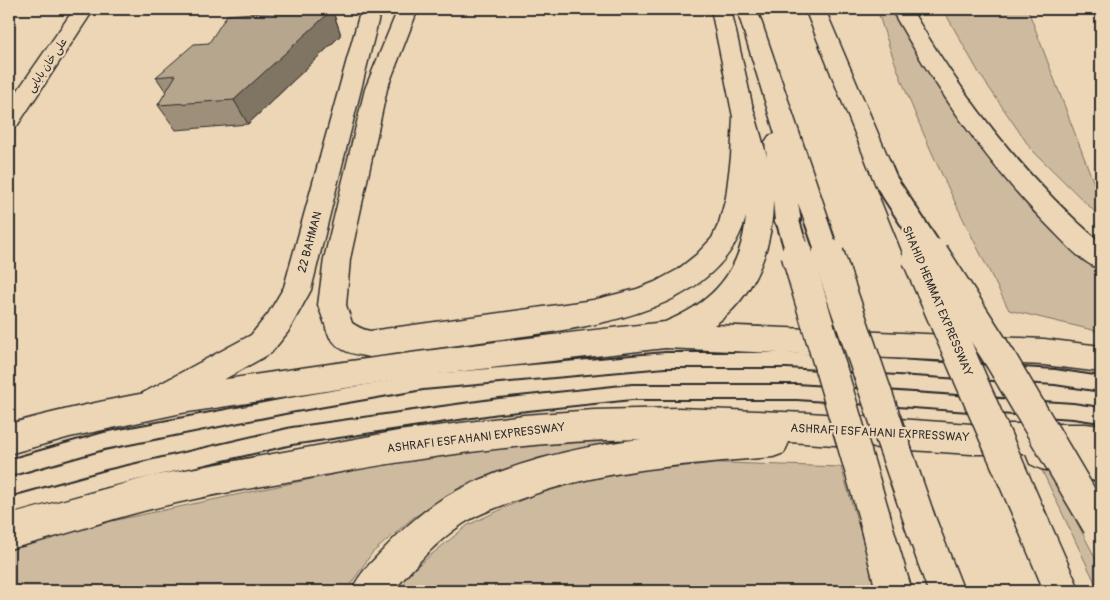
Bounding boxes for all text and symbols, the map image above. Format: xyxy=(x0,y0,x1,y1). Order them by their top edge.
street label: علی خان بابایی xyxy=(24,35,71,95)
street label: 22 BAHMAN xyxy=(295,210,325,274)
street label: SHAHID HEMMAT EXPRESSWAY xyxy=(898,224,976,378)
street label: ASHRAFI ESFAHANI EXPRESSWAY xyxy=(386,420,566,456)
street label: ASHRAFI ESFAHANI EXPRESSWAY xyxy=(790,421,970,445)

